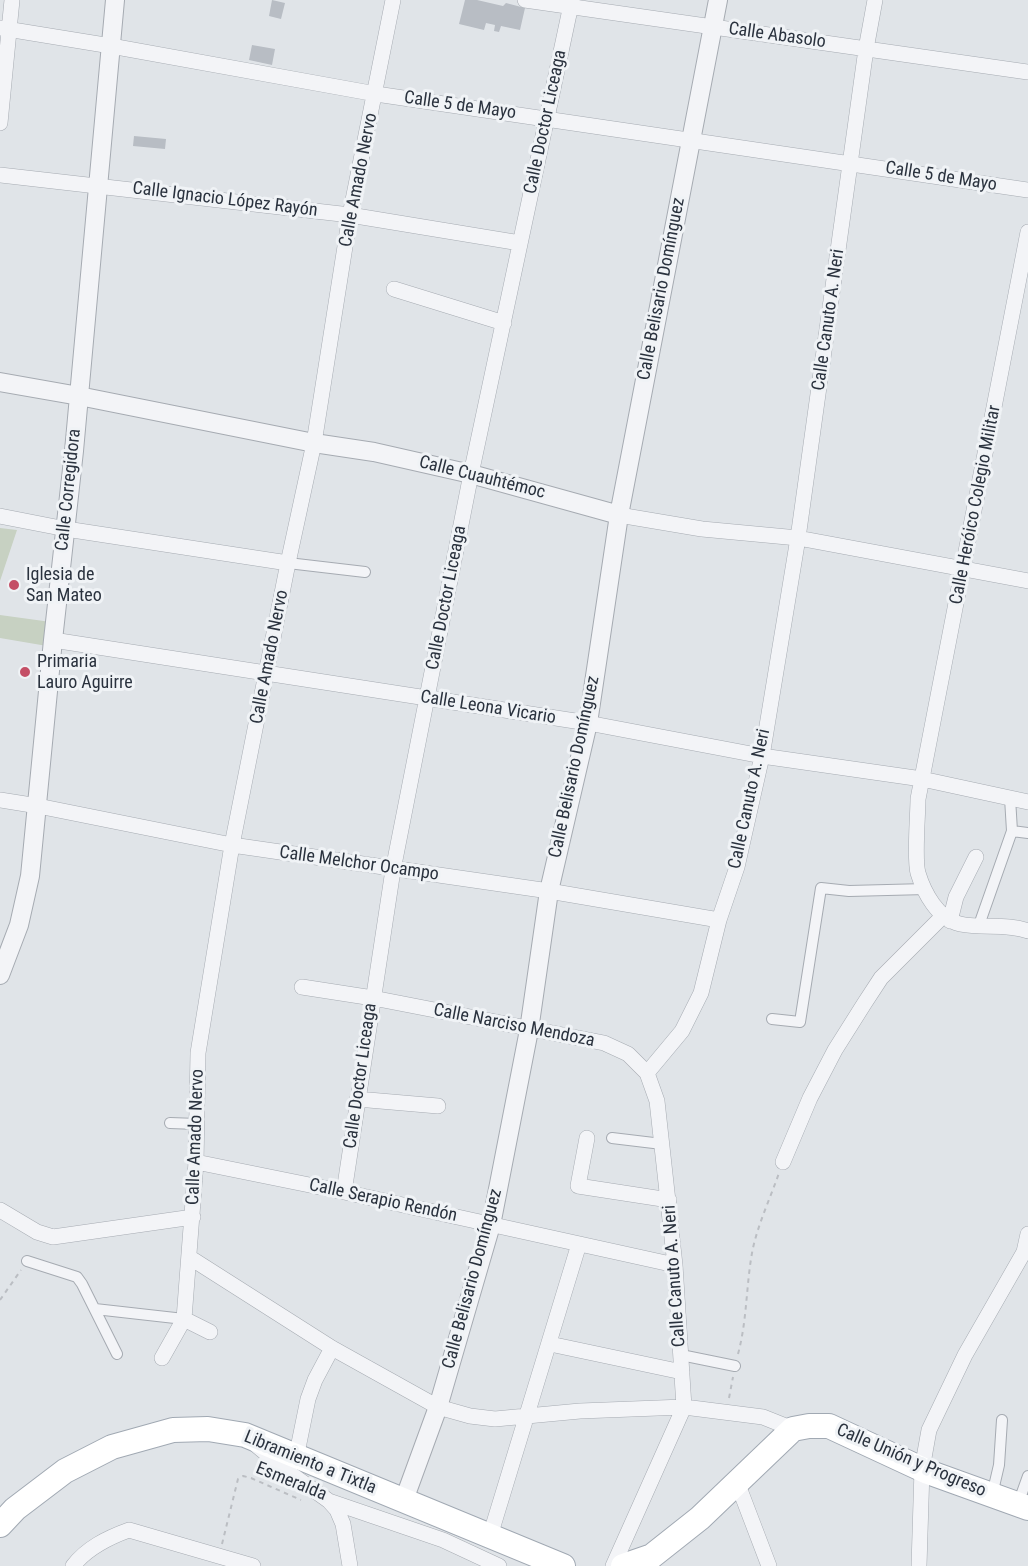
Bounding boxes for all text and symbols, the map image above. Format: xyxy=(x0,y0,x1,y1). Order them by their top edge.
street label: Calle Abasolo xyxy=(727,18,827,54)
street label: Calle Doctor Liceaga xyxy=(520,48,572,196)
street label: Calle 5 de Mayo xyxy=(403,87,517,125)
street label: Calle Amado Nervo xyxy=(335,111,383,249)
street label: Calle 5 de Mayo xyxy=(884,158,998,196)
street label: Calle Ignacio López Rayón xyxy=(131,178,319,222)
street label: Calle Belisario Domínguez xyxy=(634,196,690,382)
street label: Calle Canuto A. Neri xyxy=(808,248,850,392)
street label: Calle Heróico Colegio Militar xyxy=(946,403,1006,607)
street label: Calle Corregidora xyxy=(52,428,86,552)
street label: Calle Cuauhtémoc xyxy=(417,452,547,504)
street label: Calle Doctor Liceaga xyxy=(422,524,472,672)
place label: Iglesia de San Mateo xyxy=(26,564,102,606)
marker: Iglesia de San Mateo xyxy=(7,578,21,592)
street label: Calle Amado Nervo xyxy=(246,588,294,726)
place label: Primaria Lauro Aguirre xyxy=(37,651,133,694)
marker: Primaria Lauro Aguirre xyxy=(18,665,32,679)
street label: Calle Belisario Domínguez xyxy=(545,674,605,860)
street label: Calle Leona Vicario xyxy=(419,687,557,729)
street label: Calle Canuto A. Neri xyxy=(725,727,775,871)
street label: Calle Melchor Ocampo xyxy=(278,842,440,886)
street label: Calle Narciso Mendoza xyxy=(432,1000,596,1052)
street label: Calle Doctor Liceaga xyxy=(340,1002,382,1150)
street label: Calle Amado Nervo xyxy=(183,1069,209,1205)
street label: Calle Serapio Rendón xyxy=(307,1175,459,1227)
street label: Calle Belisario Domínguez xyxy=(439,1187,507,1371)
street label: Calle Canuto A. Neri xyxy=(659,1204,691,1348)
street label: Calle Unión y Progreso xyxy=(833,1420,989,1502)
street label: Libramiento a Tixtla xyxy=(241,1427,379,1499)
street label: Esmeralda xyxy=(252,1458,330,1506)

